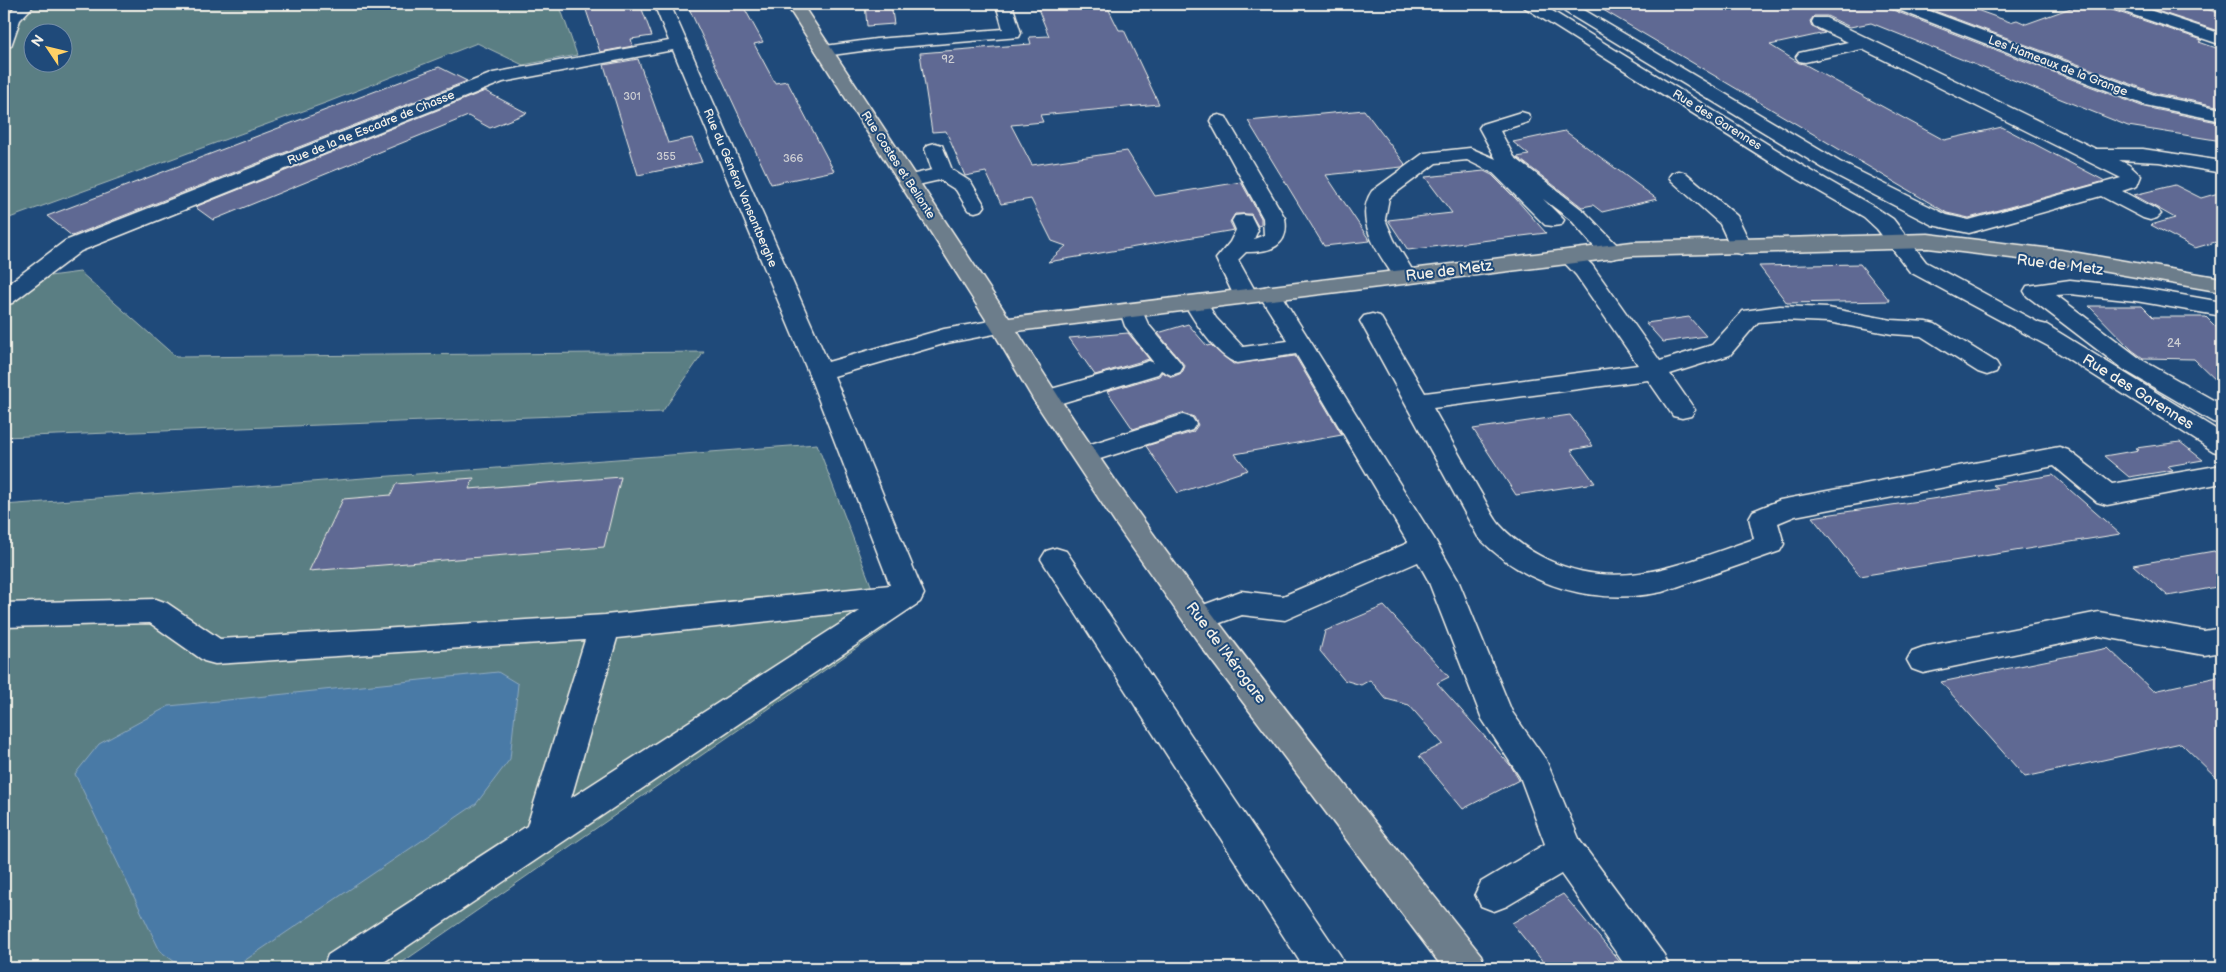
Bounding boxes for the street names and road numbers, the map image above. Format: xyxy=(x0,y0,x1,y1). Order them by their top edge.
street label: Les Hameaux de la Grange xyxy=(1986,32,2130,100)
street label: Rue de la 9e Escadre de Chasse xyxy=(285,87,457,169)
street label: Rue des Garennes xyxy=(1670,87,1764,154)
street label: Rue du Général Vansantberghe xyxy=(700,106,780,270)
street label: Rue Costes et Bellonte xyxy=(858,108,938,222)
street label: Rue de Metz xyxy=(2016,250,2105,280)
street label: Rue de Metz xyxy=(1405,256,1494,286)
street label: Rue des Garennes xyxy=(2079,350,2198,434)
street label: Rue de l'Aérogare xyxy=(1182,599,1270,708)

